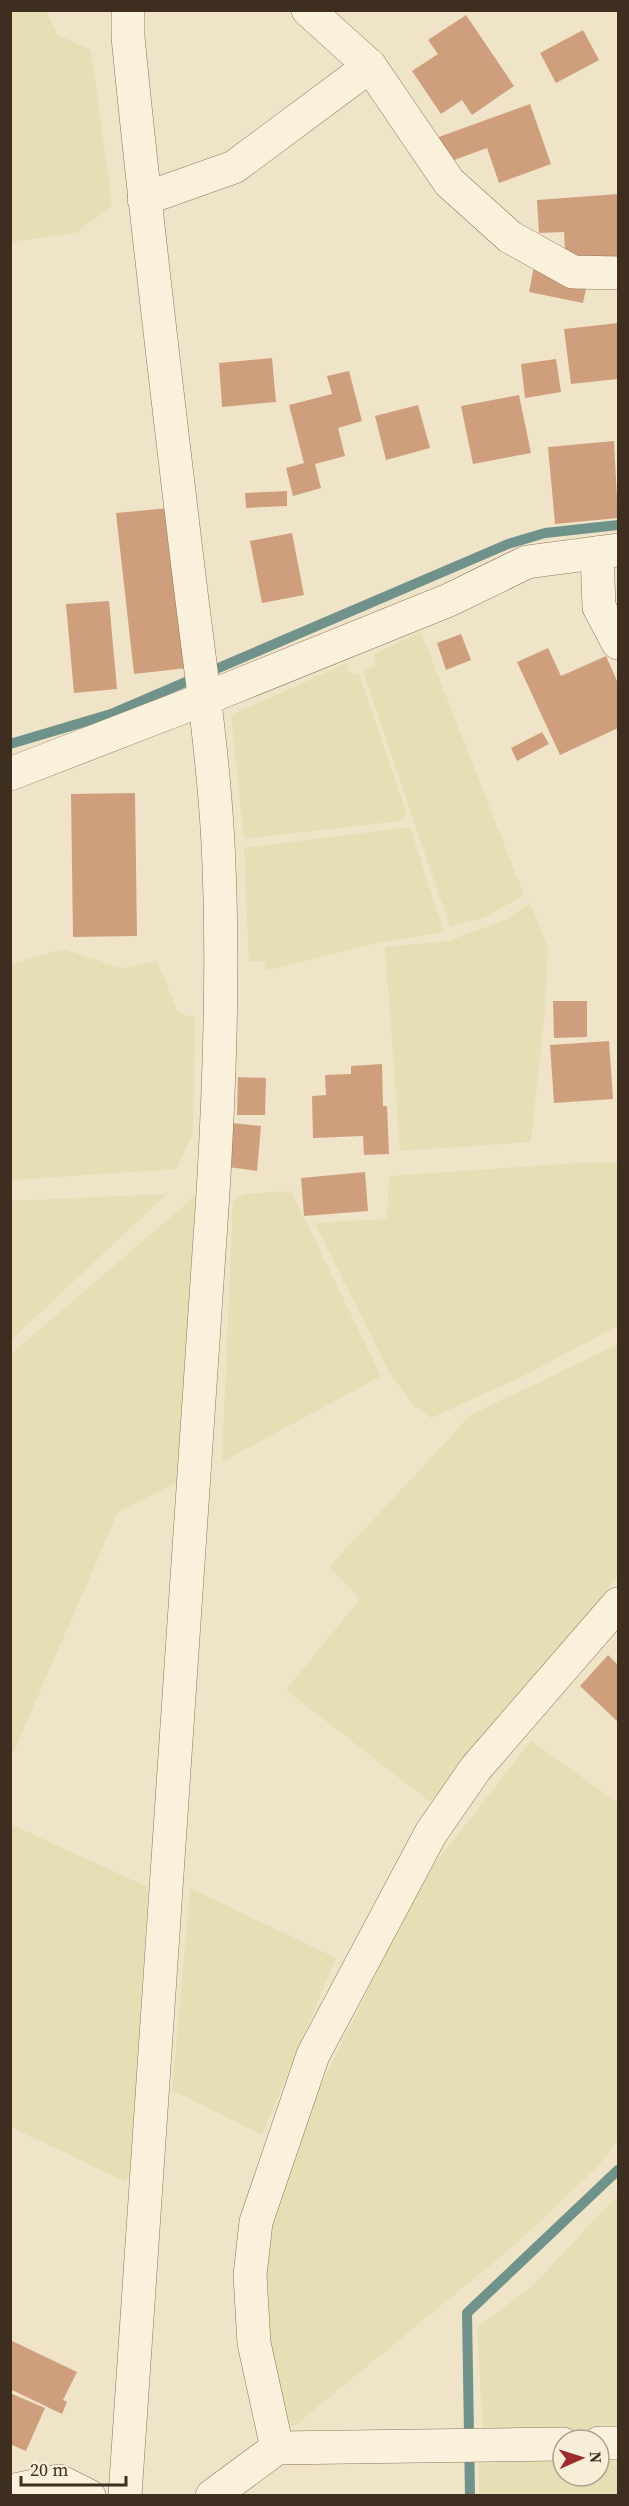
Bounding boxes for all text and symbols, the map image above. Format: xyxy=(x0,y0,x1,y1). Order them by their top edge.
north arrow xyxy=(551,2428,611,2488)
scale bar xyxy=(21,2449,126,2487)
text: N xyxy=(585,2451,607,2464)
text: 20 m xyxy=(30,2457,68,2482)

